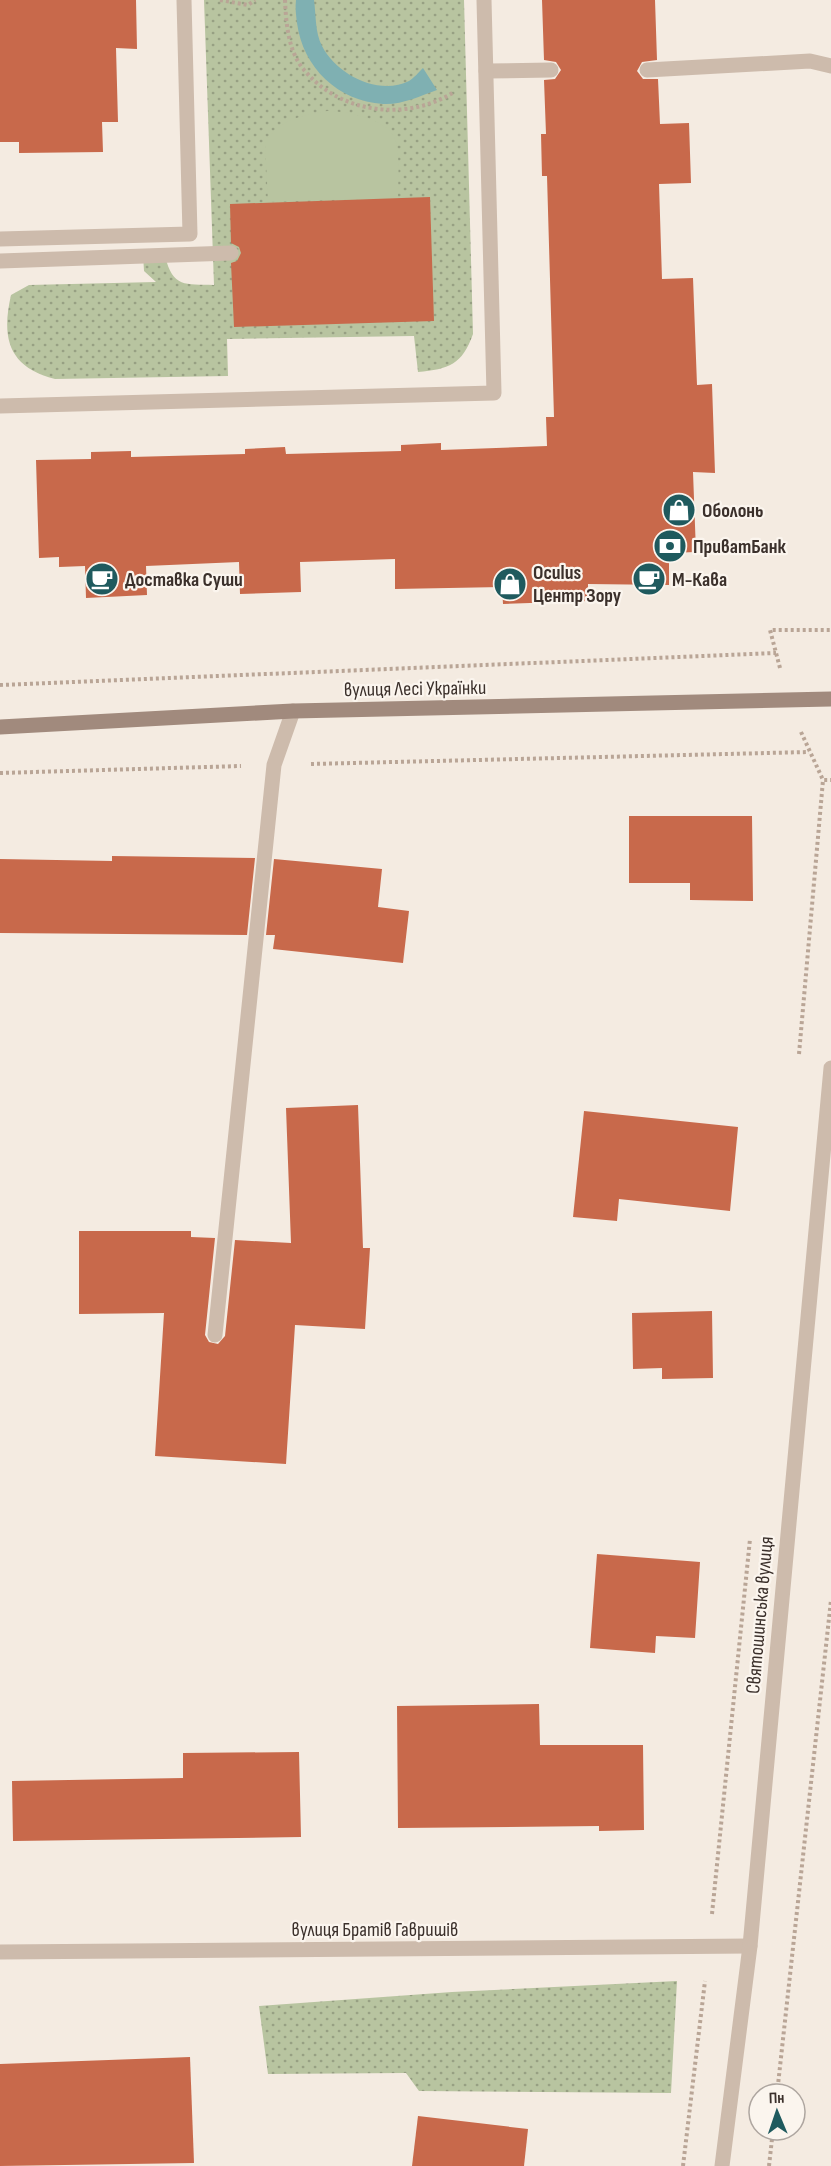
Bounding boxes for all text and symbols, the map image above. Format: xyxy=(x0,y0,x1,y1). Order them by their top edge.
shop icon: Оболонь xyxy=(661,492,697,528)
place label: Оболонь xyxy=(702,499,764,523)
bank icon: ПриватБанк xyxy=(652,528,688,564)
place label: ПриватБанк xyxy=(693,535,786,559)
cafe icon: Доставка Суши xyxy=(84,561,120,597)
place label: Oculus Центр Зору xyxy=(533,561,622,608)
cafe icon: М-Кава xyxy=(631,561,667,597)
shop icon: Oculus Центр Зору xyxy=(492,566,528,602)
place label: Доставка Суши xyxy=(125,568,243,592)
place label: М-Кава xyxy=(672,568,727,592)
street label: вулиця Лесі Українки xyxy=(344,676,486,702)
street label: Святошинська вулиця xyxy=(741,1535,779,1695)
street label: вулиця Братів Гавришів xyxy=(292,1918,458,1942)
north arrow xyxy=(747,2082,807,2142)
text: Пн xyxy=(768,2089,785,2108)

